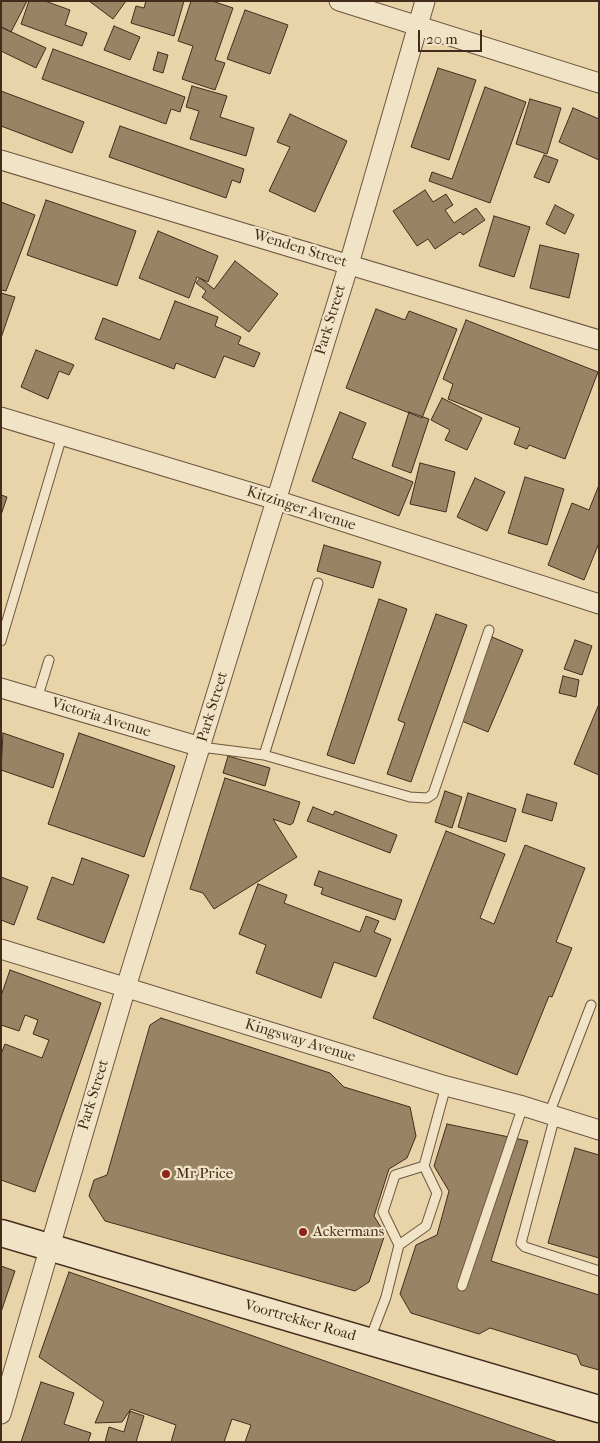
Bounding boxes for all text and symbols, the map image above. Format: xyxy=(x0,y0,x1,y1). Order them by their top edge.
scale bar xyxy=(420,20,484,52)
text: 20 m xyxy=(426,30,458,48)
street label: Wenden Street xyxy=(251,226,349,272)
street label: Park Street xyxy=(312,283,350,357)
street label: Kitzinger Avenue xyxy=(244,483,358,535)
street label: Park Street xyxy=(194,670,232,744)
street label: Victoria Avenue xyxy=(49,694,153,742)
street label: Kingsway Avenue xyxy=(242,1016,358,1066)
street label: Park Street xyxy=(75,1058,113,1132)
place label: Mr Price xyxy=(176,1165,233,1183)
marker: Mr Price xyxy=(160,1168,172,1180)
place label: Ackermans xyxy=(313,1223,384,1241)
marker: Ackermans xyxy=(297,1226,309,1238)
street label: Voortrekker Road xyxy=(242,1296,358,1346)

